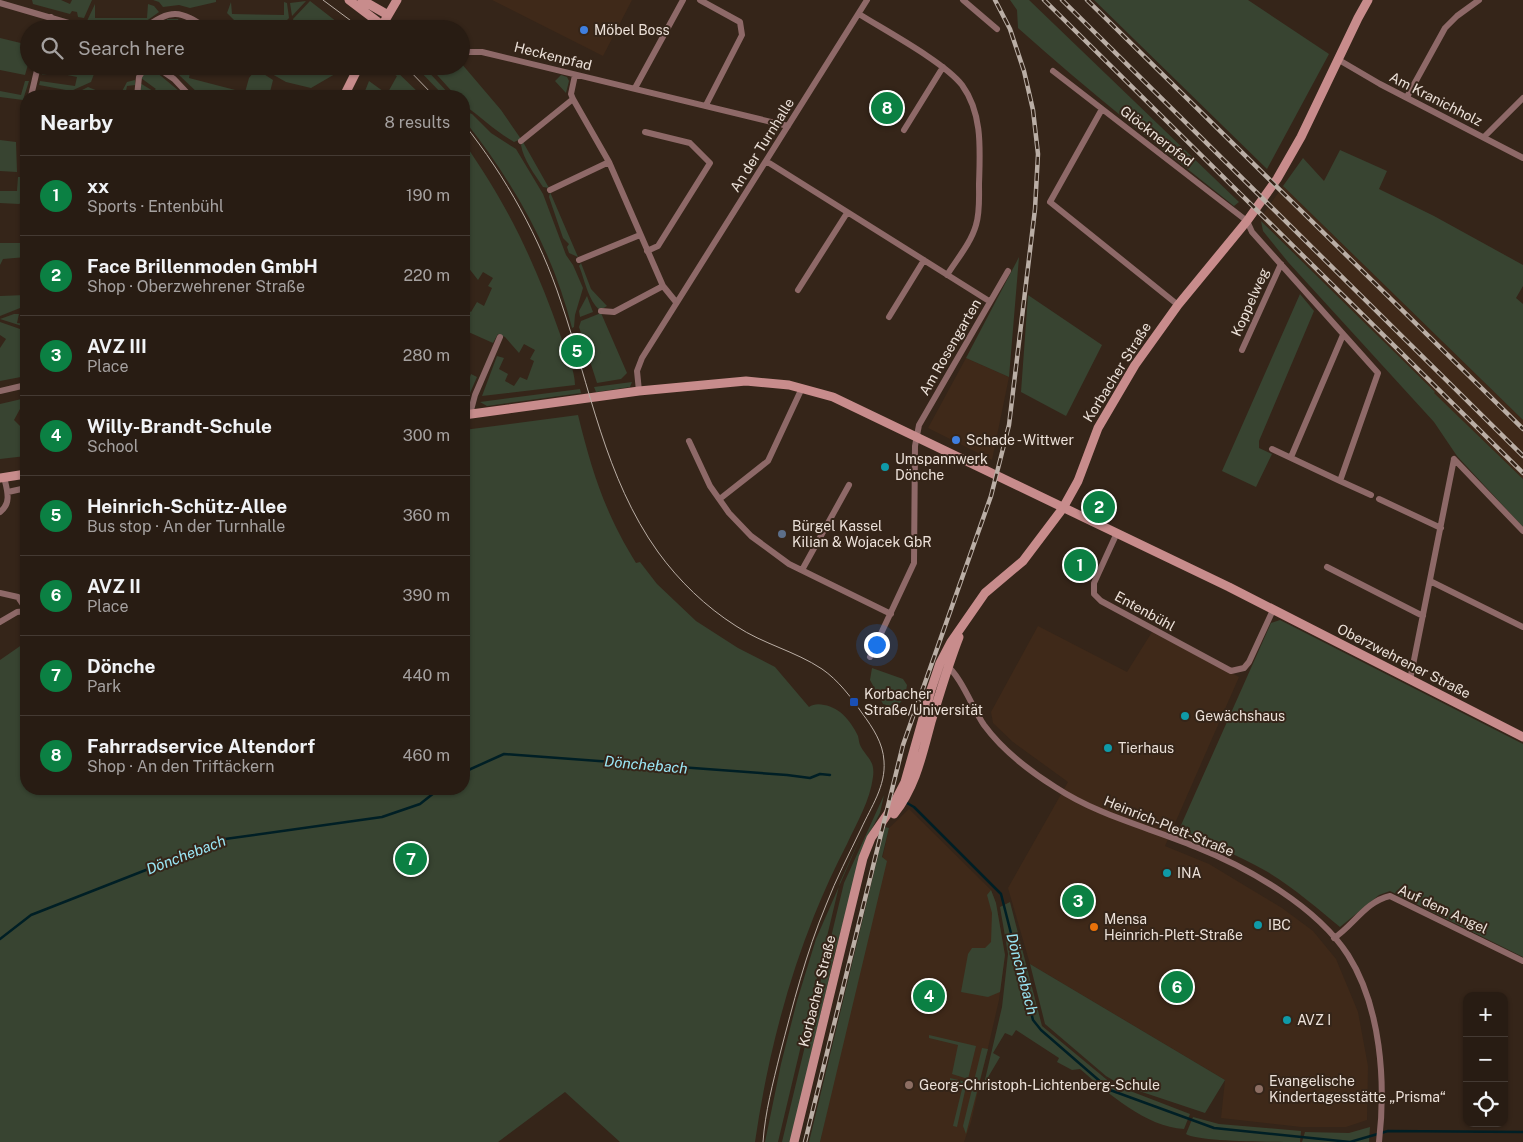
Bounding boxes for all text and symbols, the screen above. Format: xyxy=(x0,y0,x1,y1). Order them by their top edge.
search box xyxy=(20,20,470,75)
place label: Möbel Boss xyxy=(594,22,670,38)
marker: Möbel Boss xyxy=(578,24,590,36)
icon: search xyxy=(38,34,66,62)
text: Search here xyxy=(78,37,185,59)
street label: Heckenpfad xyxy=(513,39,593,73)
street label: Am Kranichholz xyxy=(1387,69,1485,129)
pin: 8 xyxy=(871,89,903,127)
street label: An der Turnhalle xyxy=(727,95,797,195)
street label: Glöcknerpfad xyxy=(1117,102,1197,170)
text: Nearby xyxy=(40,110,113,135)
text: 8 results xyxy=(385,113,450,132)
text: xx xyxy=(87,175,109,197)
text: 1 xyxy=(53,186,59,205)
text: 190 m xyxy=(406,186,450,205)
text: Sports · Entenbühl xyxy=(87,197,224,216)
text: Face Brillenmoden GmbH xyxy=(87,255,318,277)
street label: Koppelweg xyxy=(1228,265,1272,339)
text: 2 xyxy=(51,266,61,285)
text: 220 m xyxy=(403,266,450,285)
text: Shop · Oberzwehrener Straße xyxy=(87,277,305,296)
street label: Am Rosengarten xyxy=(916,296,984,398)
street label: Korbacher Straße xyxy=(1080,319,1154,425)
pin: 5 xyxy=(561,332,593,370)
text: AVZ III xyxy=(87,335,147,357)
text: 3 xyxy=(51,346,61,365)
text: 280 m xyxy=(403,346,450,365)
text: Place xyxy=(87,357,129,376)
text: Willy-Brandt-Schule xyxy=(87,415,272,437)
text: 4 xyxy=(51,426,61,445)
text: 300 m xyxy=(403,426,450,445)
place label: Schade - Wittwer xyxy=(966,432,1074,448)
marker: Schade - Wittwer xyxy=(950,434,962,446)
text: School xyxy=(87,437,138,456)
place label: Umspannwerk Dönche xyxy=(895,451,988,483)
marker: Umspannwerk Dönche xyxy=(879,461,891,473)
pin: 2 xyxy=(1083,488,1115,526)
text: Heinrich-Schütz-Allee xyxy=(87,495,287,517)
text: 5 xyxy=(51,506,61,525)
text: 360 m xyxy=(403,506,450,525)
text: Bus stop · An der Turnhalle xyxy=(87,517,285,536)
place label: Bürgel Kassel Kilian & Wojacek GbR xyxy=(792,518,932,550)
marker: Bürgel Kassel Kilian & Wojacek GbR xyxy=(776,528,788,540)
pin: 1 xyxy=(1064,546,1096,584)
text: AVZ II xyxy=(87,575,141,597)
text: 6 xyxy=(51,586,61,605)
text: 390 m xyxy=(403,586,450,605)
street label: Entenbühl xyxy=(1112,588,1178,634)
text: Place xyxy=(87,597,129,616)
street label: Oberzwehrener Straße xyxy=(1335,620,1473,702)
your location xyxy=(864,632,890,658)
text: Dönche xyxy=(87,655,155,677)
text: 7 xyxy=(51,666,61,685)
text: 440 m xyxy=(402,666,450,685)
text: Park xyxy=(87,677,121,696)
place label: Korbacher Straße/Universität xyxy=(864,686,983,718)
marker: Korbacher Straße/Universität xyxy=(848,696,860,708)
place label: Gewächshaus xyxy=(1195,708,1285,724)
marker: Gewächshaus xyxy=(1179,710,1191,722)
text: Fahrradservice Altendorf xyxy=(87,735,315,757)
place label: Tierhaus xyxy=(1118,740,1174,756)
marker: Tierhaus xyxy=(1102,742,1114,754)
text: 8 xyxy=(51,746,61,765)
text: 460 m xyxy=(403,746,450,765)
water label: Dönchebach xyxy=(604,752,689,777)
text: Shop · An den Triftäckern xyxy=(87,757,275,776)
street label: Heinrich-Plett-Straße xyxy=(1102,793,1236,859)
water label: Dönchebach xyxy=(144,832,228,877)
pin: 7 xyxy=(395,840,427,878)
place label: INA xyxy=(1177,865,1202,881)
marker: INA xyxy=(1161,867,1173,879)
street label: Auf dem Angel xyxy=(1396,881,1490,937)
pin: 3 xyxy=(1062,882,1094,920)
place label: Mensa Heinrich-Plett-Straße xyxy=(1104,911,1243,943)
place label: IBC xyxy=(1268,917,1291,933)
marker: IBC xyxy=(1252,919,1264,931)
marker: Mensa Heinrich-Plett-Straße xyxy=(1088,921,1100,933)
water label: Dönchebach xyxy=(1003,931,1042,1017)
street label: Korbacher Straße xyxy=(795,933,839,1049)
pin: 6 xyxy=(1161,968,1193,1006)
pin: 4 xyxy=(913,977,945,1015)
map controls xyxy=(1463,992,1508,1127)
button: + xyxy=(1463,992,1508,1037)
place label: AVZ I xyxy=(1297,1012,1331,1028)
marker: AVZ I xyxy=(1281,1014,1293,1026)
button: − xyxy=(1463,1037,1508,1082)
place label: Evangelische Kindertagesstätte „Prisma“ xyxy=(1269,1073,1446,1105)
place label: Georg-Christoph-Lichtenberg-Schule xyxy=(919,1077,1160,1093)
marker: Georg-Christoph-Lichtenberg-Schule xyxy=(903,1079,915,1091)
button: locate xyxy=(1463,1082,1508,1127)
marker: Evangelische Kindertagesstätte „Prisma“ xyxy=(1253,1083,1265,1095)

